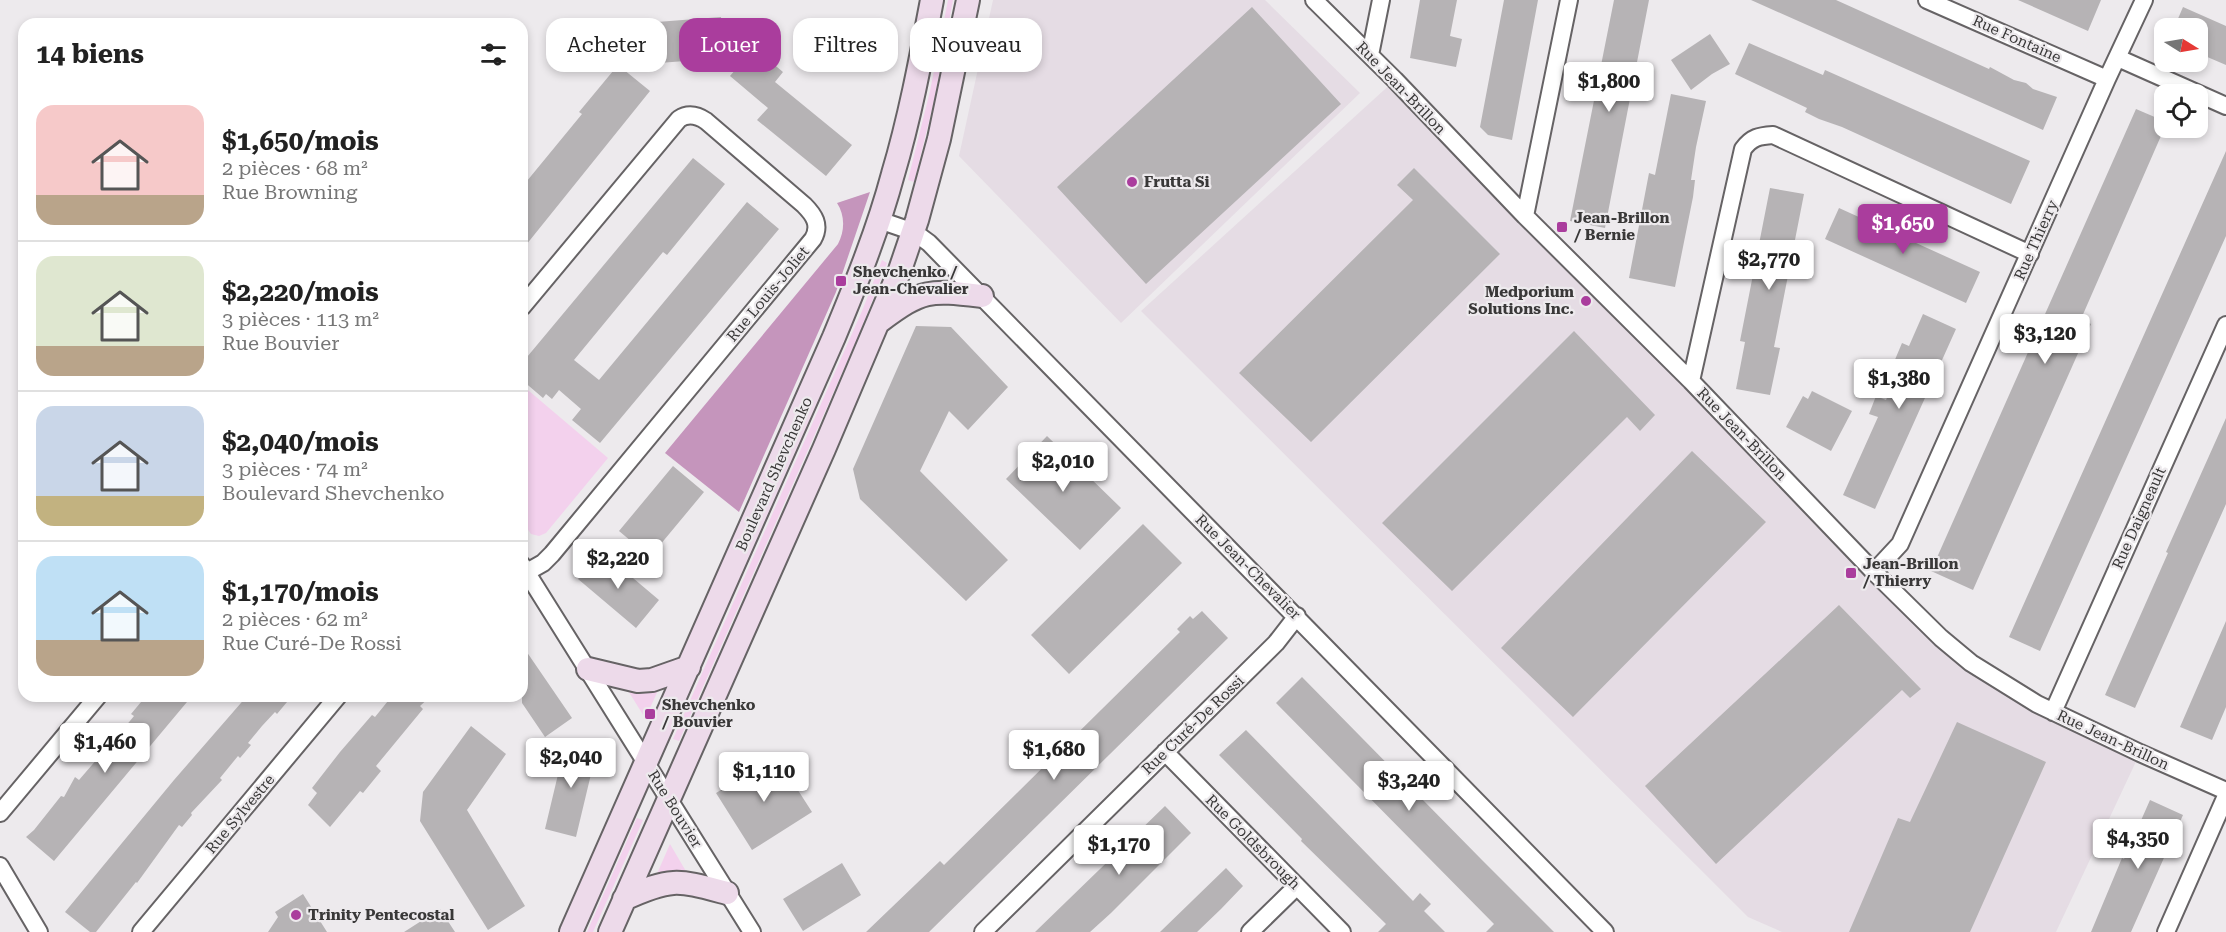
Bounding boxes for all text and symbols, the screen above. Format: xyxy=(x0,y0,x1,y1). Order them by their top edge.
street label: Rue Fontaine xyxy=(1970,11,2064,67)
chip: Acheter xyxy=(546,18,667,72)
chip: Louer xyxy=(679,18,781,72)
chip: Filtres xyxy=(793,18,898,72)
chip: Nouveau xyxy=(910,18,1042,72)
north arrow xyxy=(2154,18,2208,72)
map controls xyxy=(2154,18,2208,138)
icon: filters xyxy=(477,38,510,71)
street label: Rue Jean-Brillon xyxy=(1352,38,1450,138)
text: 14 biens xyxy=(36,39,144,69)
pin: $1,800 xyxy=(1560,62,1658,113)
text: $1,800 xyxy=(1578,69,1640,93)
button: locate xyxy=(2154,84,2208,138)
text: $1,650/mois xyxy=(222,126,379,156)
icon: home xyxy=(84,129,156,201)
text: 2 pièces · 68 m² xyxy=(222,156,368,180)
place label: Frutta Si xyxy=(1144,173,1209,191)
marker: Frutta Si xyxy=(1125,175,1139,189)
text: Rue Browning xyxy=(222,180,357,204)
street label: Rue Thierry xyxy=(2010,197,2062,283)
pin: $1,650 xyxy=(1854,204,1952,255)
place label: Jean-Brillon / Bernie xyxy=(1573,209,1670,244)
text: $1,650 xyxy=(1872,211,1934,235)
marker: Jean-Brillon / Bernie xyxy=(1555,220,1569,234)
pin: $2,770 xyxy=(1720,240,1818,291)
street label: Rue Louis-Joliet xyxy=(723,242,813,345)
text: $2,770 xyxy=(1738,247,1800,271)
place label: Shevchenko / Jean-Chevalier xyxy=(853,263,969,298)
marker: Shevchenko / Jean-Chevalier xyxy=(834,274,848,288)
text: $2,220/mois xyxy=(222,277,379,307)
icon: home xyxy=(84,280,156,352)
place label: Medporium Solutions Inc. xyxy=(1468,283,1575,318)
marker: Medporium Solutions Inc. xyxy=(1579,294,1593,308)
text: 3 pièces · 113 m² xyxy=(222,307,379,331)
pin: $3,120 xyxy=(1996,314,2094,365)
text: $3,120 xyxy=(2014,321,2076,345)
text: Rue Bouvier xyxy=(222,331,339,355)
pin: $1,380 xyxy=(1850,359,1948,410)
text: $1,380 xyxy=(1868,366,1930,390)
street label: Rue Jean-Brillon xyxy=(1693,384,1791,484)
street label: Boulevard Shevchenko xyxy=(732,394,816,554)
text: $2,040/mois xyxy=(222,427,379,457)
icon: home xyxy=(84,430,156,502)
pin: $2,010 xyxy=(1014,442,1112,493)
text: $2,010 xyxy=(1032,449,1094,473)
text: 3 pièces · 74 m² xyxy=(222,457,368,481)
street label: Rue Daigneault xyxy=(2108,464,2170,572)
text: Boulevard Shevchenko xyxy=(222,481,445,505)
street label: Rue Jean-Chevalier xyxy=(1192,511,1304,623)
pin: $2,220 xyxy=(569,539,667,590)
text: $2,220 xyxy=(587,546,649,570)
place label: Jean-Brillon / Thierry xyxy=(1862,555,1959,590)
marker: Jean-Brillon / Thierry xyxy=(1844,566,1858,580)
text: $1,170/mois xyxy=(222,577,379,607)
icon: home xyxy=(84,580,156,652)
text: 2 pièces · 62 m² xyxy=(222,607,368,631)
text: Rue Curé-De Rossi xyxy=(222,631,402,655)
street label: Rue Curé-De Rossi xyxy=(1138,672,1248,778)
place label: Shevchenko / Bouvier xyxy=(661,696,756,731)
street label: Rue Jean-Brillon xyxy=(2054,706,2172,774)
marker: Shevchenko / Bouvier xyxy=(643,707,657,721)
pin: $1,460 xyxy=(56,723,154,774)
text: $1,460 xyxy=(74,730,136,754)
pin: $1,680 xyxy=(1005,730,1103,781)
text: $1,680 xyxy=(1023,737,1085,761)
pin: $2,040 xyxy=(522,738,620,789)
text: $2,040 xyxy=(540,745,602,769)
pin: $1,110 xyxy=(715,752,813,803)
text: $1,110 xyxy=(733,759,795,783)
pin: $3,240 xyxy=(1360,761,1458,812)
street label: Rue Bouvier xyxy=(644,767,706,851)
text: $3,240 xyxy=(1378,768,1440,792)
street label: Rue Sylvestre xyxy=(202,771,278,857)
street label: Rue Goldsbrough xyxy=(1202,791,1304,893)
pin: $4,350 xyxy=(2089,819,2187,870)
pin: $1,170 xyxy=(1070,825,1168,876)
text: $4,350 xyxy=(2107,826,2169,850)
text: $1,170 xyxy=(1088,832,1150,856)
place label: Trinity Pentecostal xyxy=(308,906,454,924)
marker: Trinity Pentecostal xyxy=(289,908,303,922)

